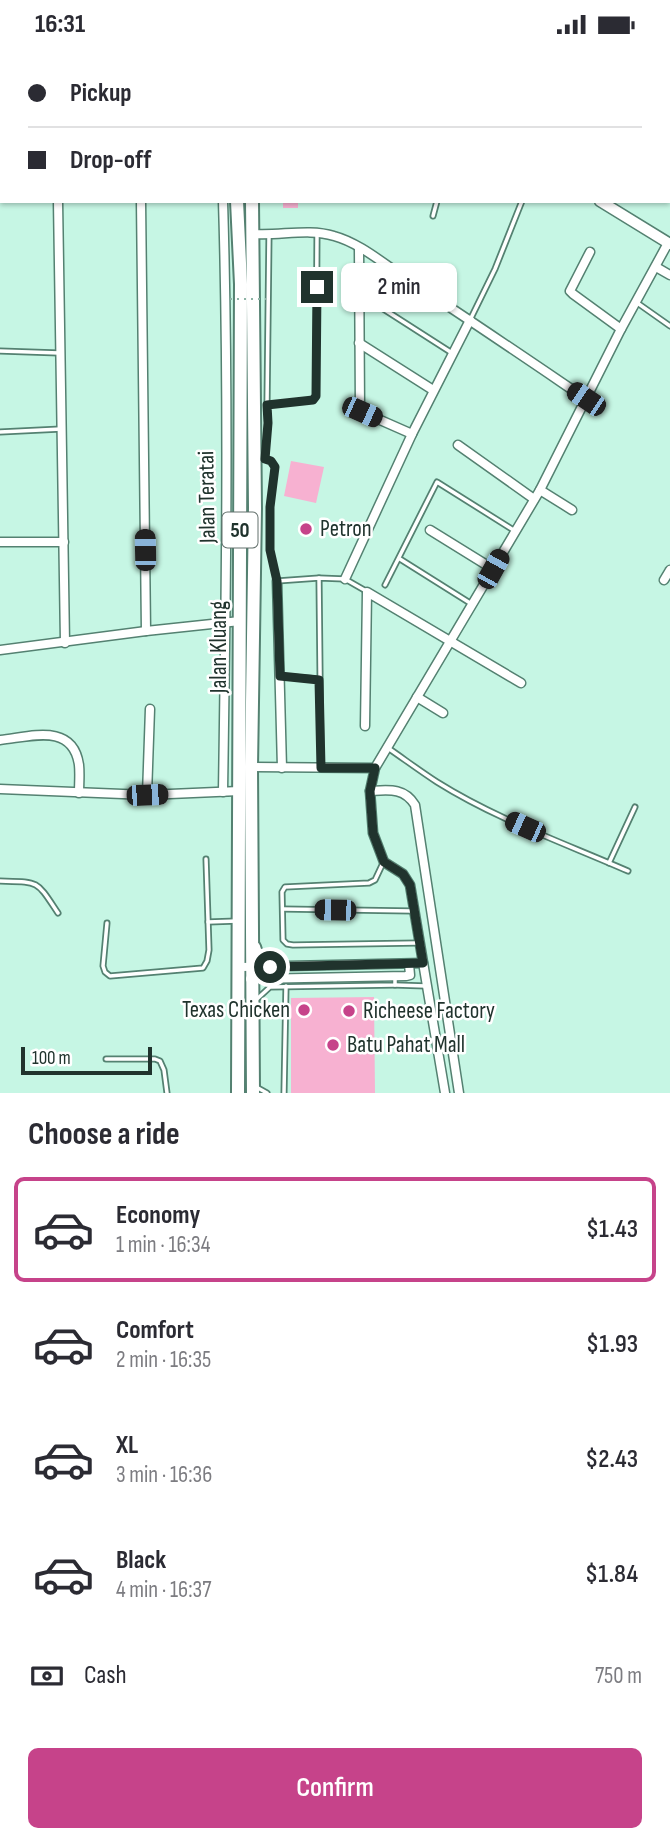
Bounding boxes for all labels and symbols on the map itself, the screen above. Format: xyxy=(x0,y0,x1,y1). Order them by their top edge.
callout: 2 min xyxy=(342,263,457,311)
route end xyxy=(301,271,333,303)
car xyxy=(563,379,610,419)
car xyxy=(339,394,386,430)
street label: Jalan Teratai xyxy=(192,451,222,544)
road number: 50 xyxy=(222,512,258,547)
place label: Petron xyxy=(320,515,372,543)
marker: Petron xyxy=(298,521,314,537)
car xyxy=(135,529,156,571)
car xyxy=(474,546,513,592)
street label: Jalan Kluang xyxy=(205,601,233,694)
car xyxy=(126,784,169,806)
car xyxy=(502,809,549,845)
car xyxy=(314,899,357,921)
route start xyxy=(254,951,286,983)
place label: Texas Chicken xyxy=(182,996,290,1024)
place label: Richeese Factory xyxy=(363,997,495,1025)
marker: Texas Chicken xyxy=(296,1002,312,1018)
marker: Richeese Factory xyxy=(341,1003,357,1019)
place label: Batu Pahat Mall xyxy=(347,1031,465,1059)
marker: Batu Pahat Mall xyxy=(325,1037,341,1053)
scale bar xyxy=(21,1044,152,1076)

